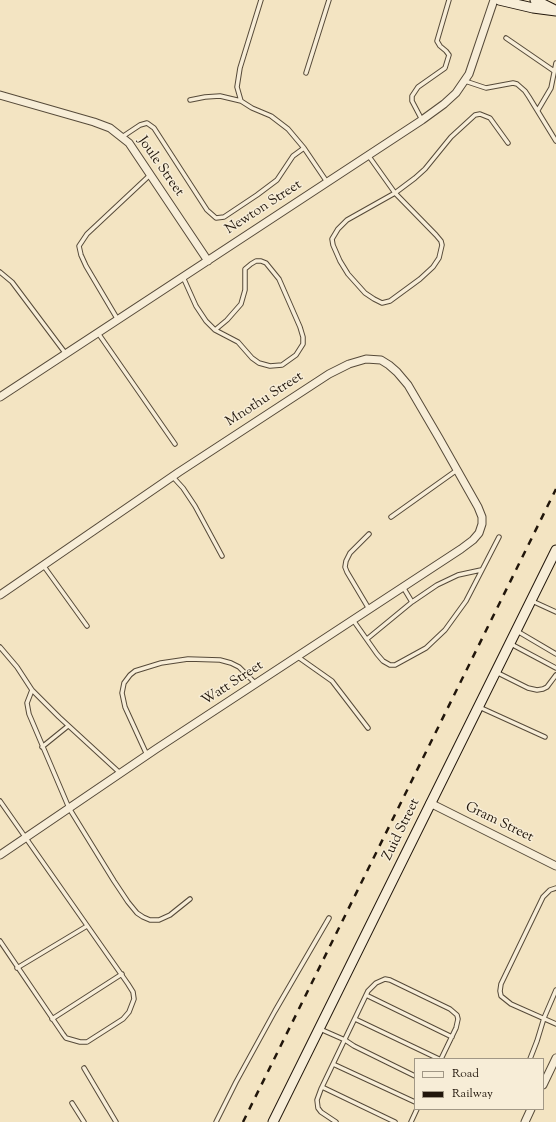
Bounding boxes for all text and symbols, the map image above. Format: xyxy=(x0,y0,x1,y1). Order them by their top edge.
street label: Joule Street xyxy=(133,134,187,200)
street label: Newton Street xyxy=(223,177,305,239)
street label: Mnothu Street xyxy=(223,369,307,431)
street label: Watt Street xyxy=(199,658,267,710)
street label: Zuid Street xyxy=(380,796,424,864)
street label: Gram Street xyxy=(462,799,536,847)
legend xyxy=(414,1058,544,1110)
text: Road xyxy=(452,1065,479,1083)
text: Railway xyxy=(452,1085,493,1103)

